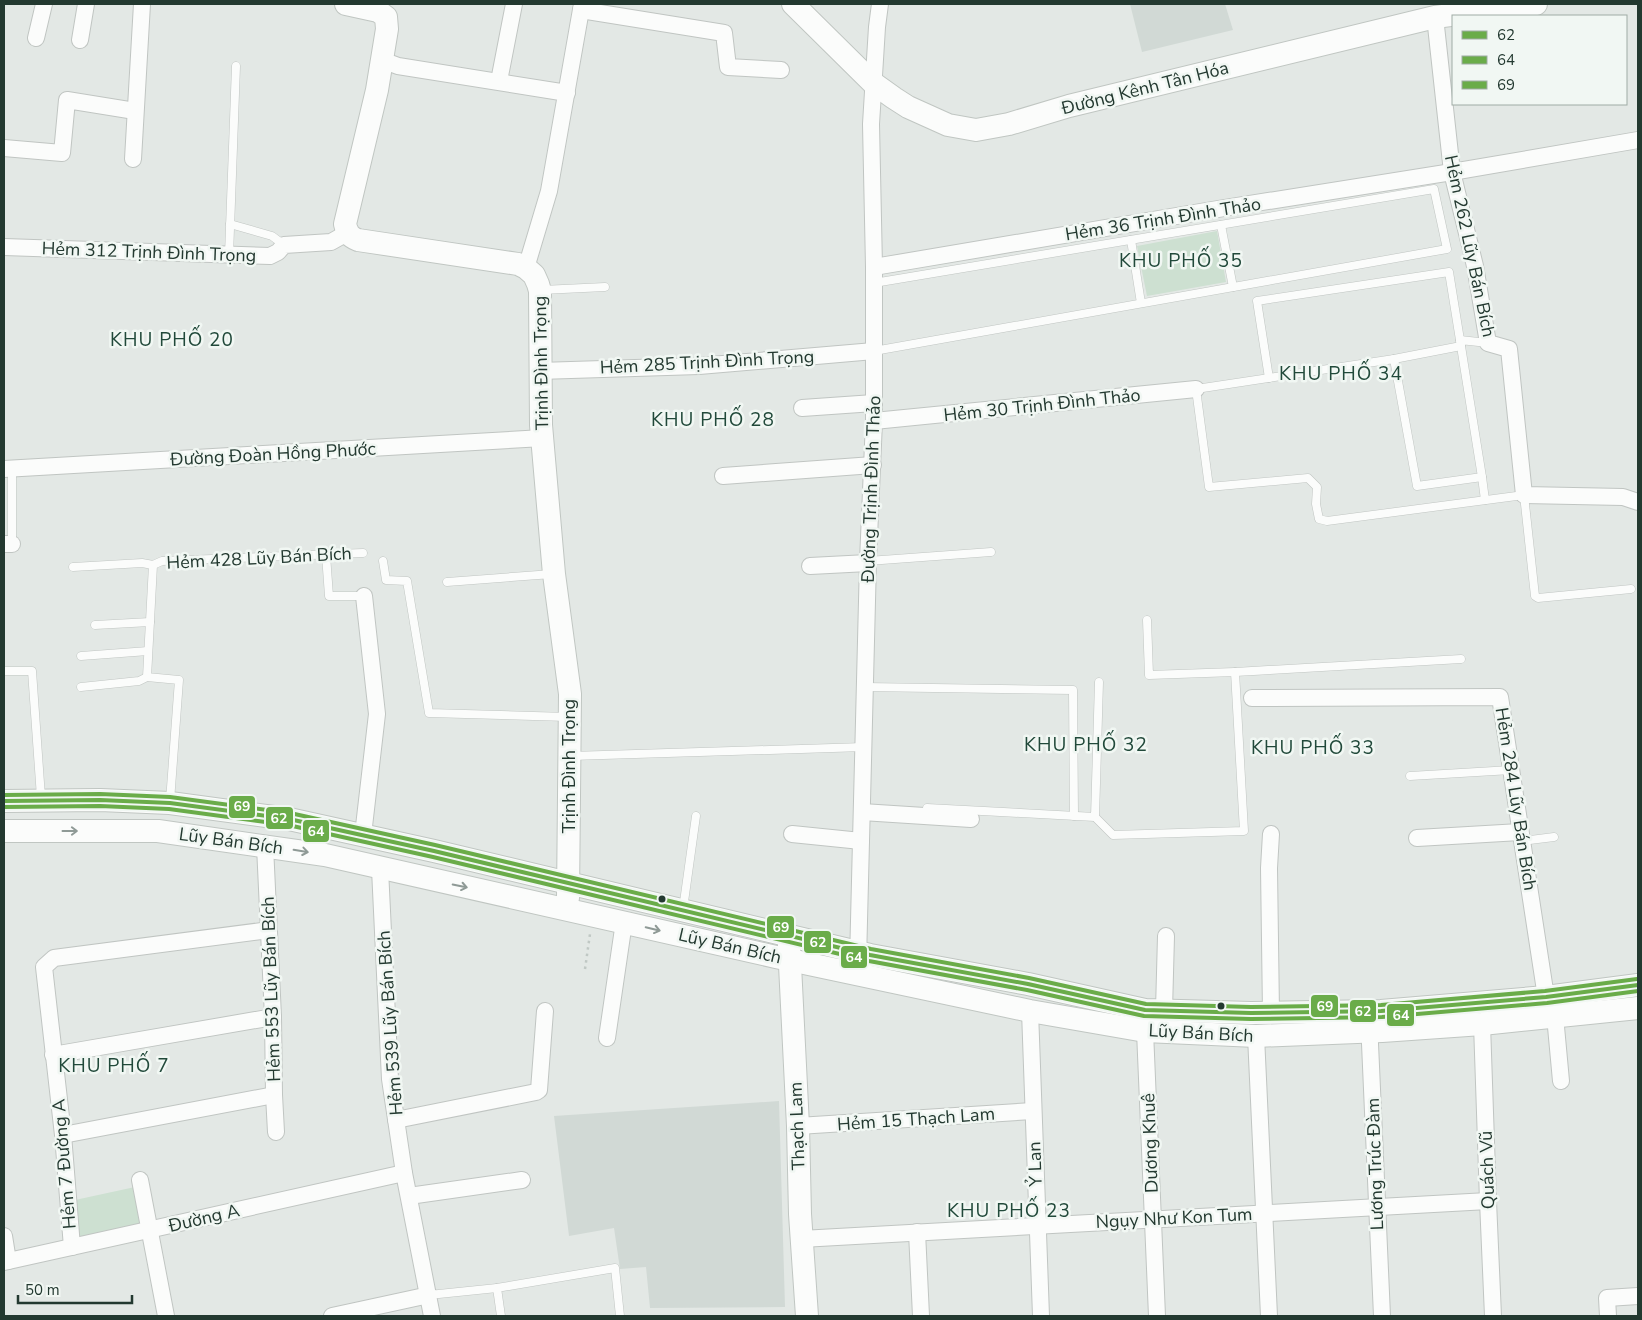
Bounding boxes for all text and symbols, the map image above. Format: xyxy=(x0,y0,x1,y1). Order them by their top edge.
legend xyxy=(1452,15,1627,105)
text: 62 xyxy=(1497,25,1515,45)
text: 64 xyxy=(1497,50,1515,70)
street label: Đường Kênh Tân Hóa xyxy=(1058,56,1231,121)
text: 69 xyxy=(1497,75,1515,95)
street label: Hẻm 262 Lũy Bán Bích xyxy=(1439,153,1501,339)
street label: Hẻm 36 Trịnh Đình Thảo xyxy=(1063,192,1263,246)
street label: Hẻm 312 Trịnh Đình Trọng xyxy=(41,236,257,268)
district label: KHU PHỐ 35 xyxy=(1119,246,1243,274)
street label: Trịnh Đình Trọng xyxy=(528,296,554,430)
district label: KHU PHỐ 20 xyxy=(110,325,234,353)
street label: Hẻm 285 Trịnh Đình Trọng xyxy=(599,344,815,380)
district label: KHU PHỐ 34 xyxy=(1279,359,1403,387)
street label: Hẻm 30 Trịnh Đình Thảo xyxy=(942,383,1142,427)
street label: Đường Trịnh Đình Thảo xyxy=(856,395,886,584)
district label: KHU PHỐ 28 xyxy=(651,405,775,433)
street label: Đường Đoàn Hồng Phước xyxy=(169,437,376,471)
street label: Hẻm 428 Lũy Bán Bích xyxy=(166,541,352,575)
street label: Trịnh Đình Trọng xyxy=(557,699,581,833)
street label: Hẻm 284 Lũy Bán Bích xyxy=(1490,706,1542,892)
district label: KHU PHỐ 32 xyxy=(1024,730,1148,758)
district label: KHU PHỐ 33 xyxy=(1251,733,1375,761)
line badge: 69 xyxy=(228,795,256,819)
text: 69 xyxy=(234,797,250,816)
line badge: 62 xyxy=(265,806,294,830)
text: 62 xyxy=(271,809,287,828)
line badge: 64 xyxy=(302,819,330,843)
street label: Lũy Bán Bích xyxy=(177,822,285,860)
text: 64 xyxy=(308,822,325,841)
one-way arrow xyxy=(62,826,78,836)
one-way arrow xyxy=(293,847,309,857)
one-way arrow xyxy=(451,882,467,891)
unlabelled marker xyxy=(657,894,667,904)
street label: Hẻm 553 Lũy Bán Bích xyxy=(256,896,286,1082)
line badge: 69 xyxy=(766,915,795,939)
text: 69 xyxy=(773,918,789,937)
street label: Lũy Bán Bích xyxy=(676,922,784,970)
one-way arrow xyxy=(644,925,660,934)
street label: Hẻm 539 Lũy Bán Bích xyxy=(372,930,408,1116)
line badge: 62 xyxy=(803,930,832,954)
text: 62 xyxy=(810,933,826,952)
line badge: 64 xyxy=(840,945,868,969)
text: 64 xyxy=(846,948,863,967)
line badge: 69 xyxy=(1310,994,1339,1018)
text: 69 xyxy=(1317,997,1333,1016)
line badge: 62 xyxy=(1349,999,1377,1023)
unlabelled marker xyxy=(1216,1001,1226,1011)
text: 62 xyxy=(1355,1002,1371,1021)
line badge: 64 xyxy=(1386,1003,1415,1027)
text: 64 xyxy=(1393,1006,1410,1025)
street label: Lũy Bán Bích xyxy=(1148,1018,1254,1048)
district label: KHU PHỐ 7 xyxy=(58,1051,170,1079)
street label: Thạch Lam xyxy=(783,1081,811,1171)
street label: Dương Khuê xyxy=(1136,1093,1164,1193)
street label: Lương Trúc Đàm xyxy=(1361,1097,1389,1231)
street label: Hẻm 7 Đường A xyxy=(46,1098,82,1230)
street label: Hẻm 15 Thạch Lam xyxy=(836,1102,996,1136)
street label: Quách Vũ xyxy=(1474,1130,1500,1210)
street label: Ỷ Lan xyxy=(1022,1141,1048,1188)
district label: KHU PHỐ 23 xyxy=(947,1196,1071,1224)
street label: Đường A xyxy=(165,1198,242,1238)
street label: Ngụy Như Kon Tum xyxy=(1095,1202,1253,1234)
scale bar xyxy=(18,1272,131,1304)
text: 50 m xyxy=(25,1280,60,1300)

